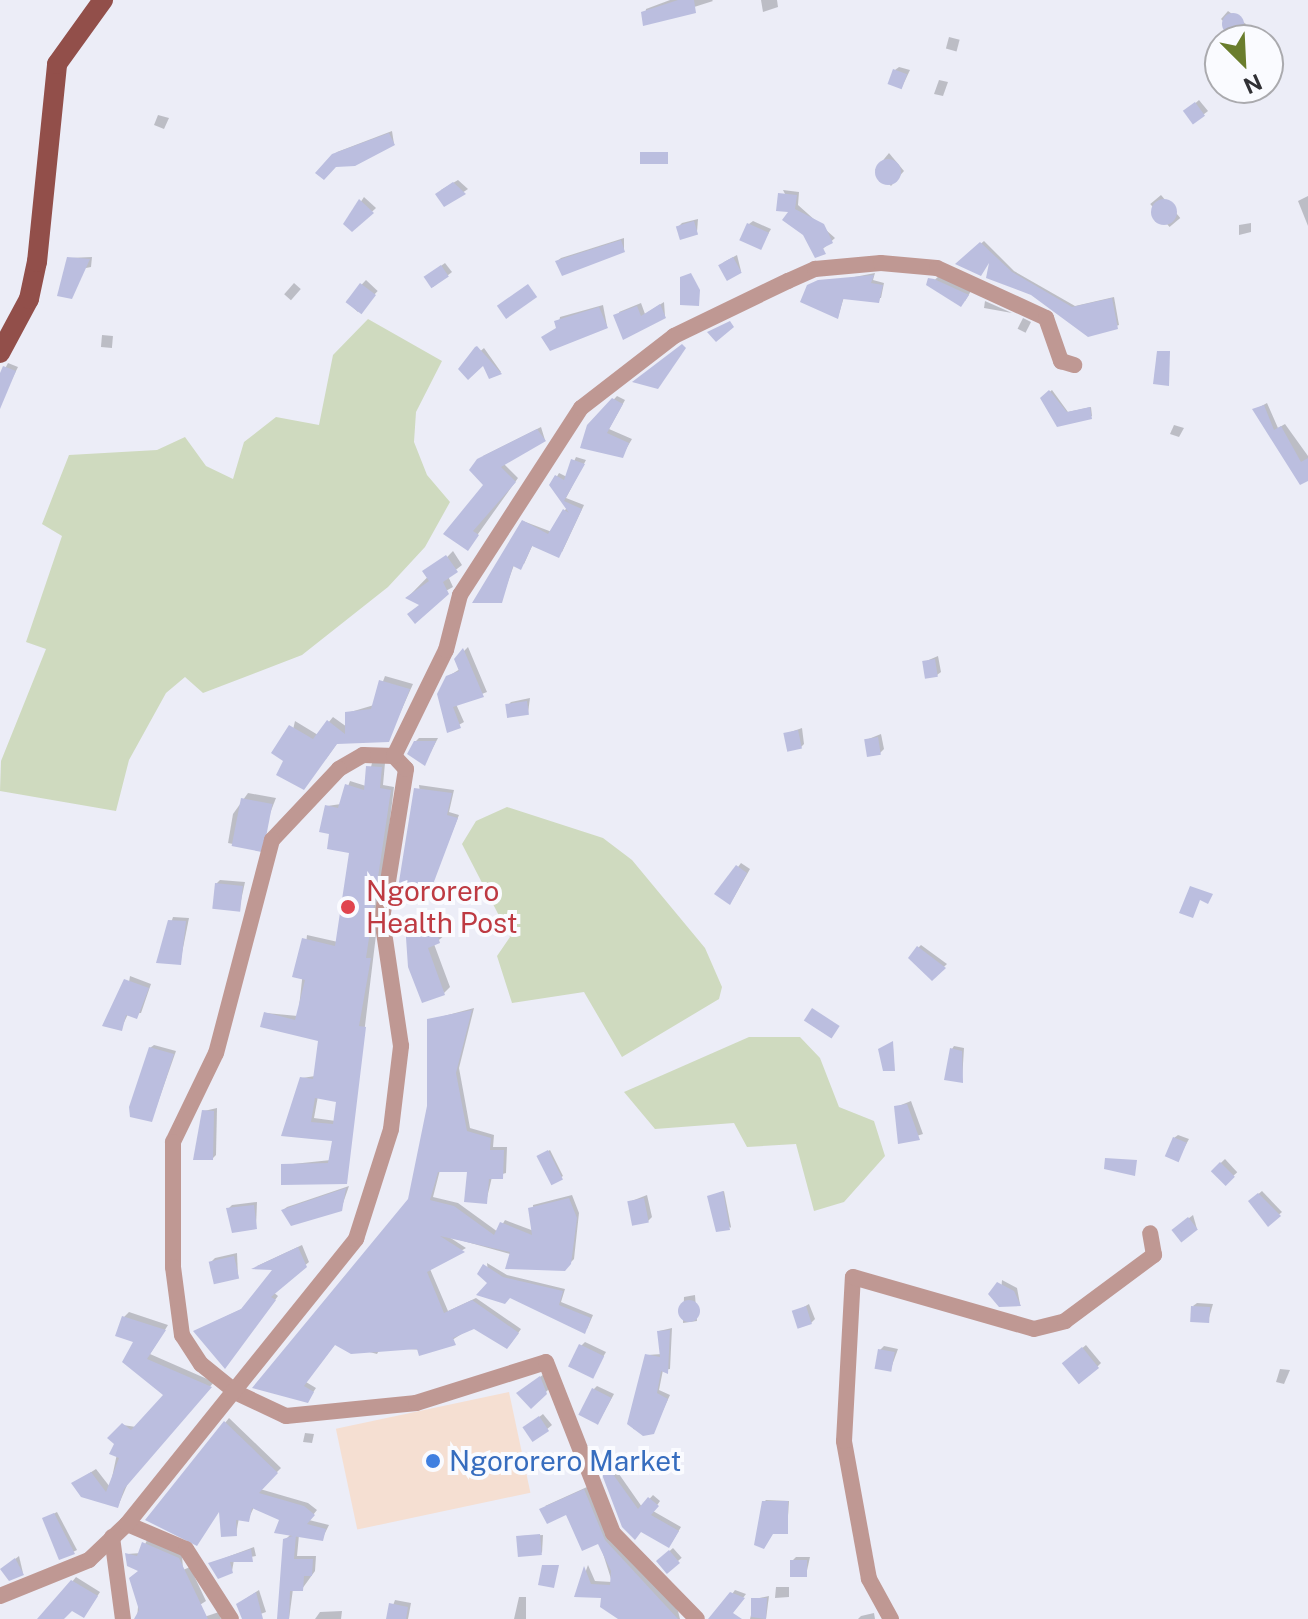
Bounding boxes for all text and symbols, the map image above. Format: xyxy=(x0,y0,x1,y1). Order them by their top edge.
north arrow xyxy=(1204,24,1284,104)
text: N xyxy=(1240,69,1266,99)
place label: Ngororero Health Post xyxy=(366,874,518,940)
marker: Ngororero Health Post xyxy=(337,896,359,918)
place label: Ngororero Market xyxy=(449,1444,682,1478)
marker: Ngororero Market xyxy=(424,1452,442,1470)

